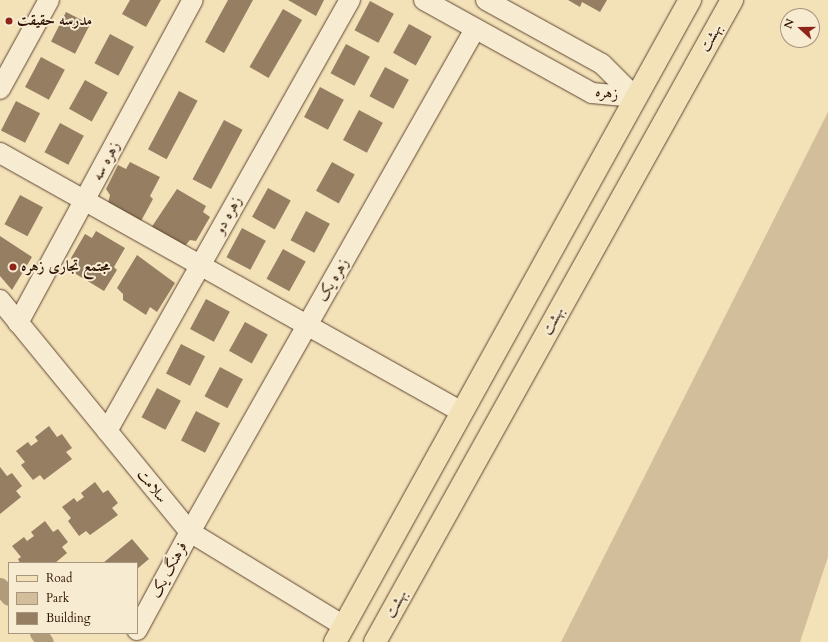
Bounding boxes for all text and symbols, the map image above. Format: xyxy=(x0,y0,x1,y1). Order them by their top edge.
north arrow xyxy=(780,8,820,48)
place label: مدرسه حقیقت xyxy=(17,12,92,30)
marker: مدرسه حقیقت xyxy=(4,16,14,26)
text: N xyxy=(781,17,798,31)
street label: بهشت xyxy=(696,21,726,55)
street label: زهره xyxy=(594,82,620,104)
street label: زهره سه xyxy=(88,138,124,184)
street label: زهره دو xyxy=(210,193,246,237)
street label: زهره یک xyxy=(313,255,353,305)
place label: مجتمع تجاری زهره xyxy=(21,258,110,276)
marker: مجتمع تجاری زهره xyxy=(8,262,18,272)
street label: بهشت xyxy=(538,304,568,338)
street label: سلامت xyxy=(133,466,171,506)
street label: فرهنگ یک xyxy=(147,539,191,601)
legend xyxy=(8,562,138,634)
text: Road xyxy=(46,570,72,586)
street label: بهشت xyxy=(381,587,411,621)
text: Park xyxy=(46,590,69,606)
text: Building xyxy=(46,610,90,626)

